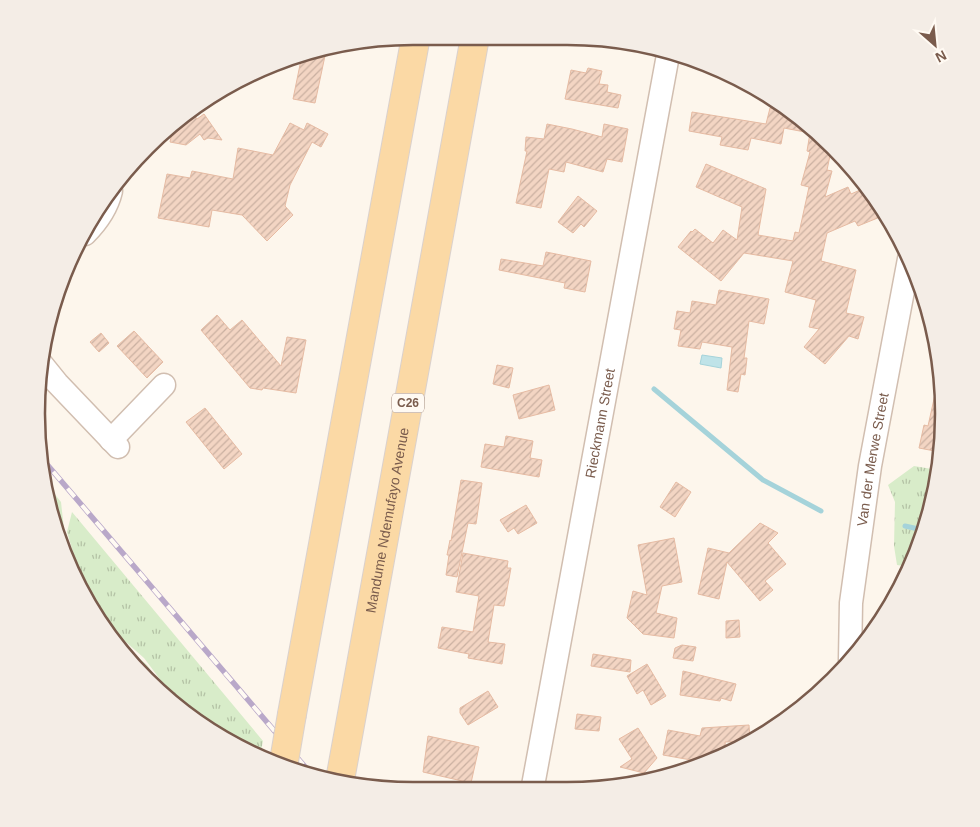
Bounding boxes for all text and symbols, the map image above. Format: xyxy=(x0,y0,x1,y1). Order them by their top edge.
north arrow xyxy=(910,20,960,70)
text: N xyxy=(933,47,949,66)
street label: Rieckmann Street xyxy=(582,367,618,479)
street label: Van der Merwe Street xyxy=(854,391,892,527)
road number: C26 xyxy=(392,393,424,412)
street label: Mandume Ndemufayo Avenue xyxy=(362,426,412,614)

